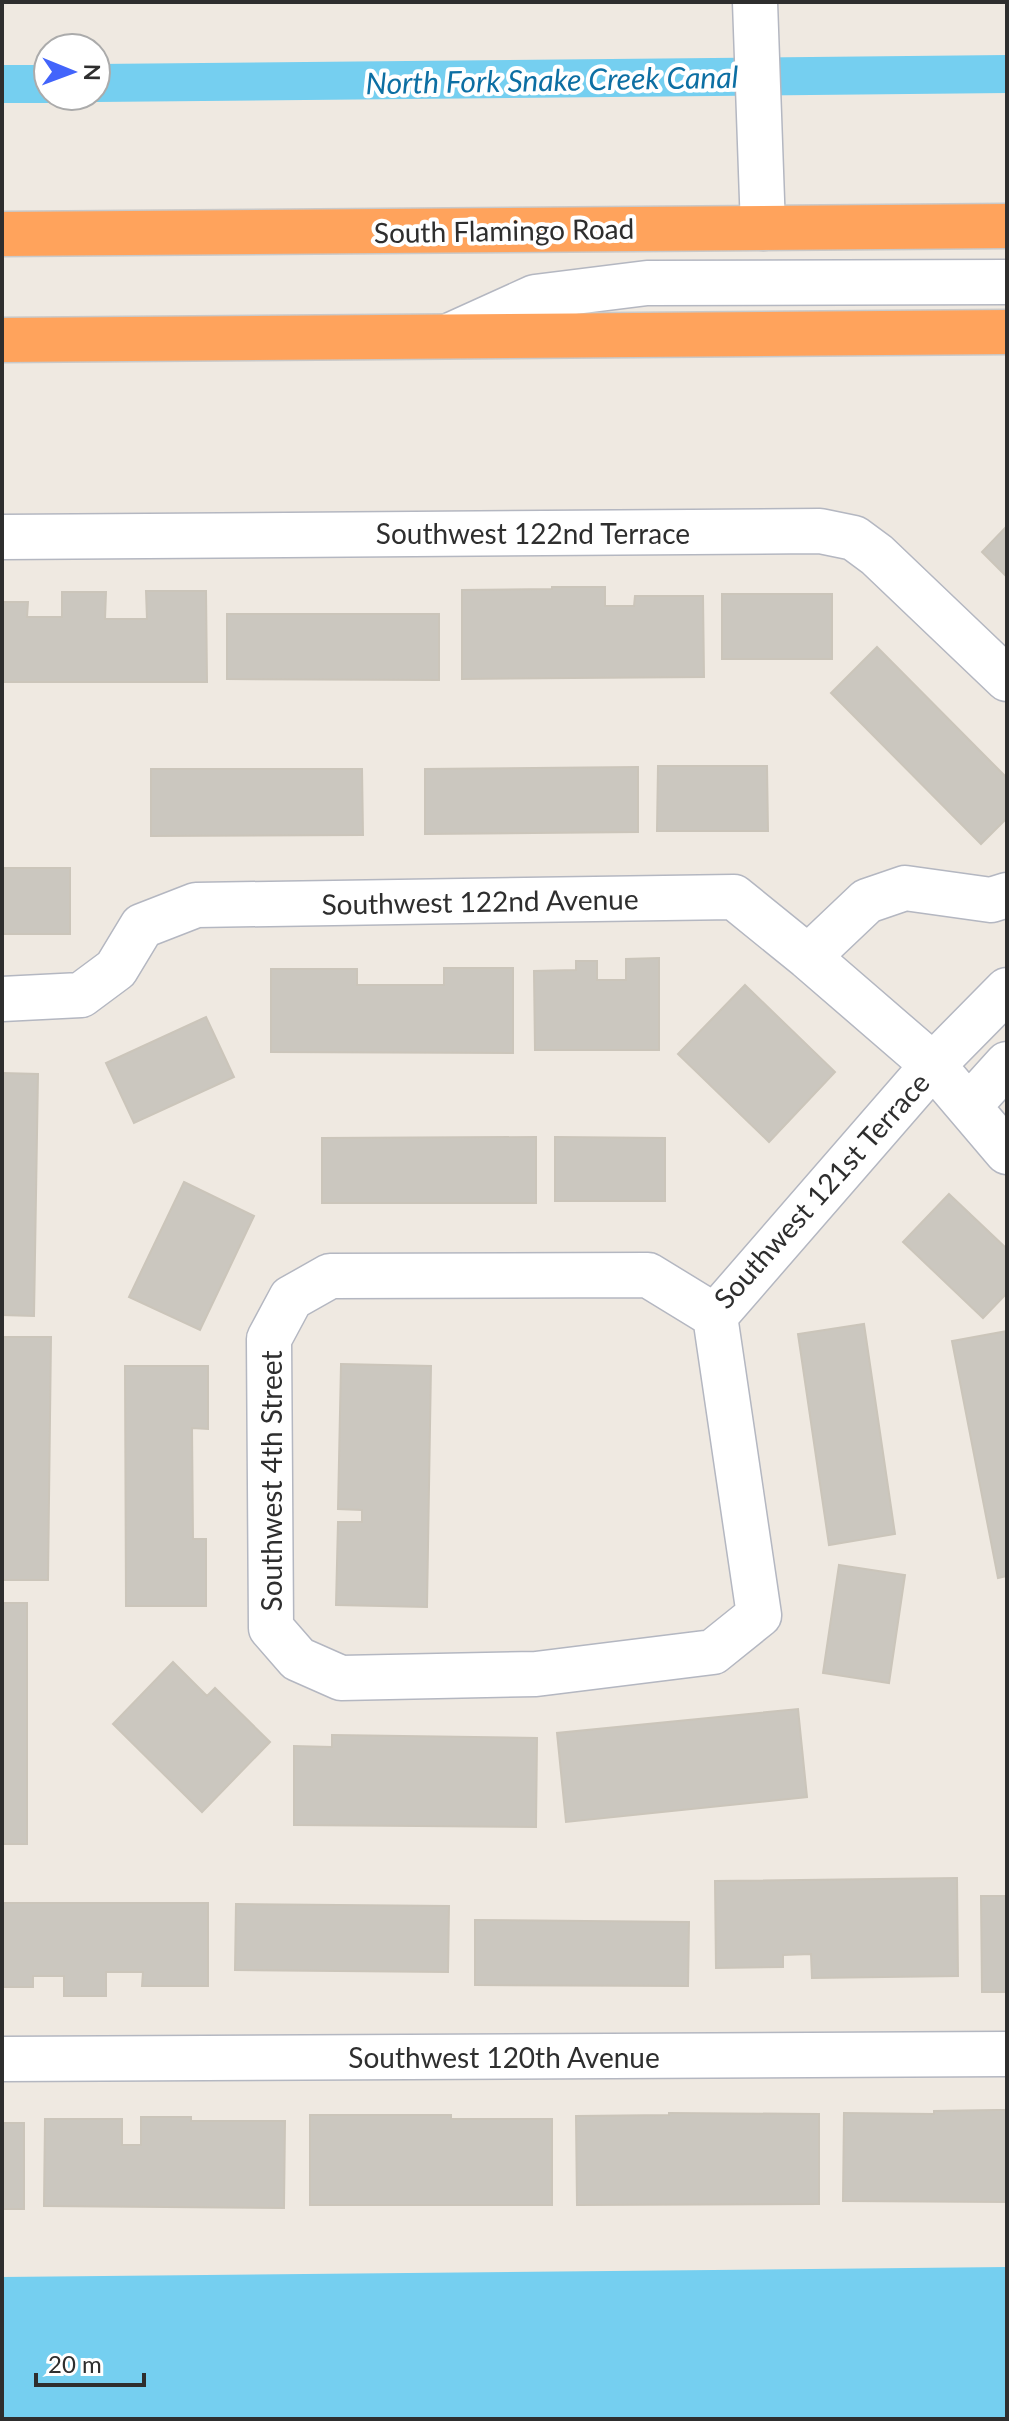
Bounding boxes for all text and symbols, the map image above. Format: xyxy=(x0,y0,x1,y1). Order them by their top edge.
north arrow xyxy=(32,32,112,112)
water label: North Fork Snake Creek Canal xyxy=(365,58,739,100)
text: N xyxy=(79,64,106,81)
street label: South Flamingo Road xyxy=(374,211,634,249)
street label: Southwest 122nd Terrace xyxy=(376,516,690,550)
street label: Southwest 122nd Avenue xyxy=(321,881,639,921)
street label: Southwest 121st Terrace xyxy=(706,1065,936,1315)
street label: Southwest 4th Street xyxy=(254,1351,288,1611)
street label: Southwest 120th Avenue xyxy=(348,2040,660,2074)
scale bar xyxy=(36,2337,144,2387)
text: 20 m xyxy=(48,2349,102,2378)

